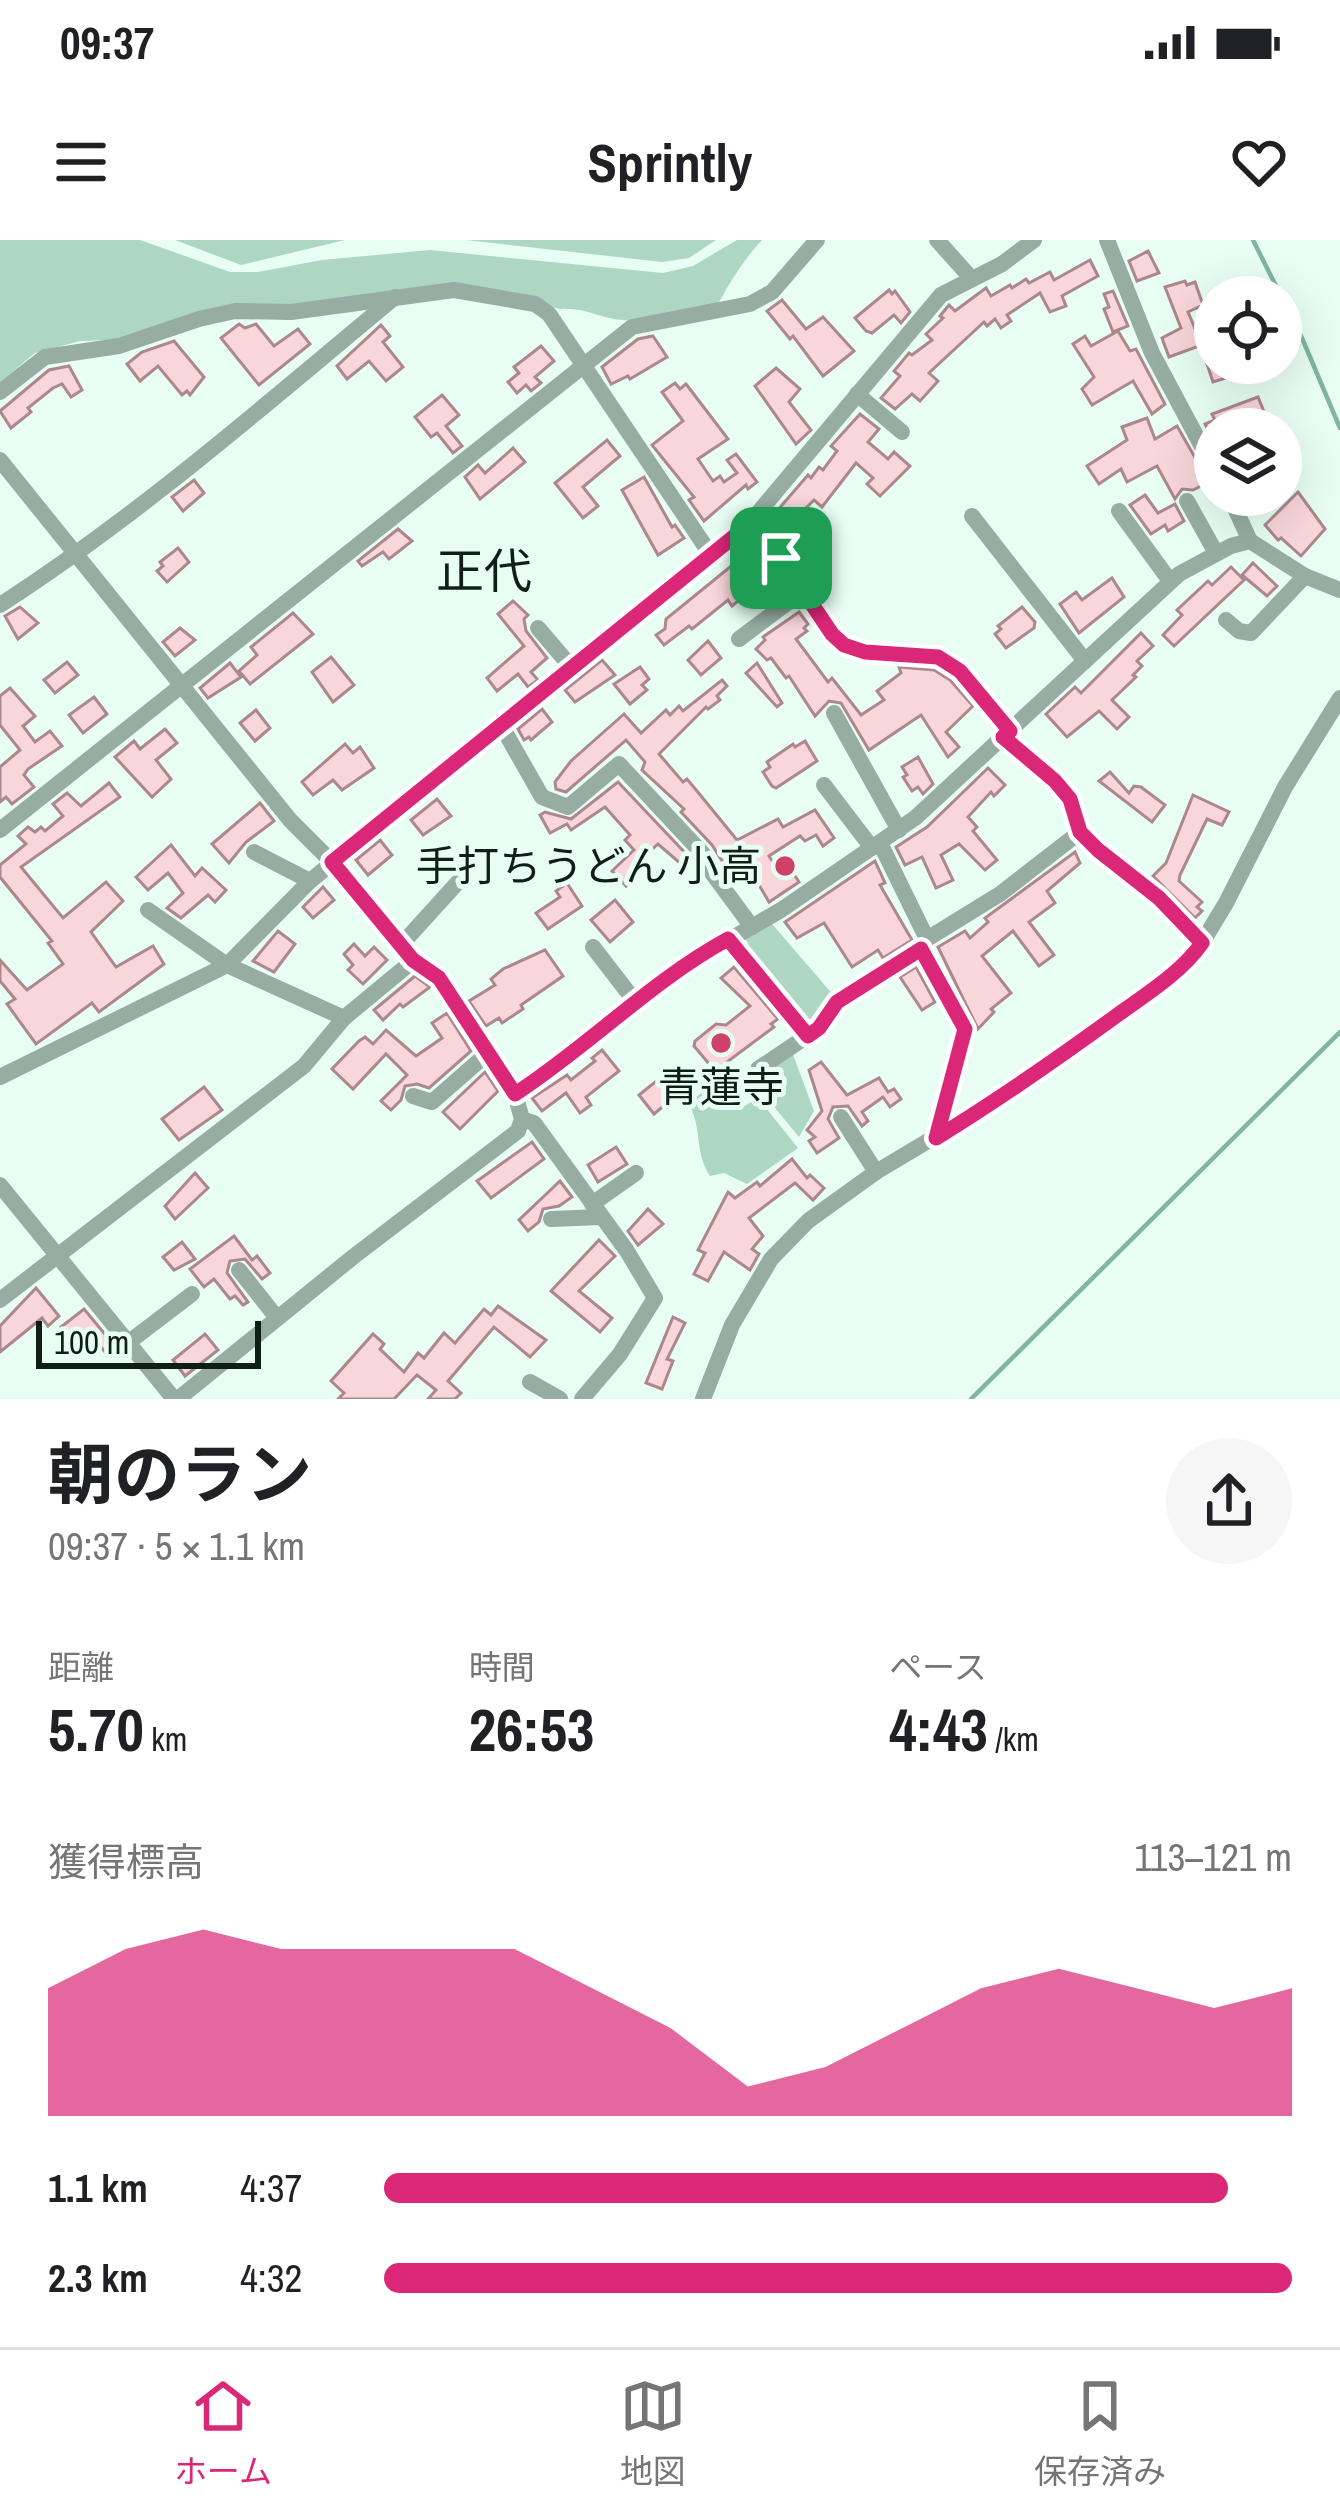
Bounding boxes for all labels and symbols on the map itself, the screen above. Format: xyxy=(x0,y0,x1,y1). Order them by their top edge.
pin xyxy=(730,507,832,609)
district label: 正代 xyxy=(436,538,532,603)
place label: 手打ちうどん 小高 xyxy=(415,838,761,894)
marker: 手打ちうどん 小高 xyxy=(772,853,798,879)
marker: 青蓮寺 xyxy=(708,1030,734,1056)
place label: 青蓮寺 xyxy=(658,1059,784,1115)
scale bar xyxy=(36,1315,261,1368)

